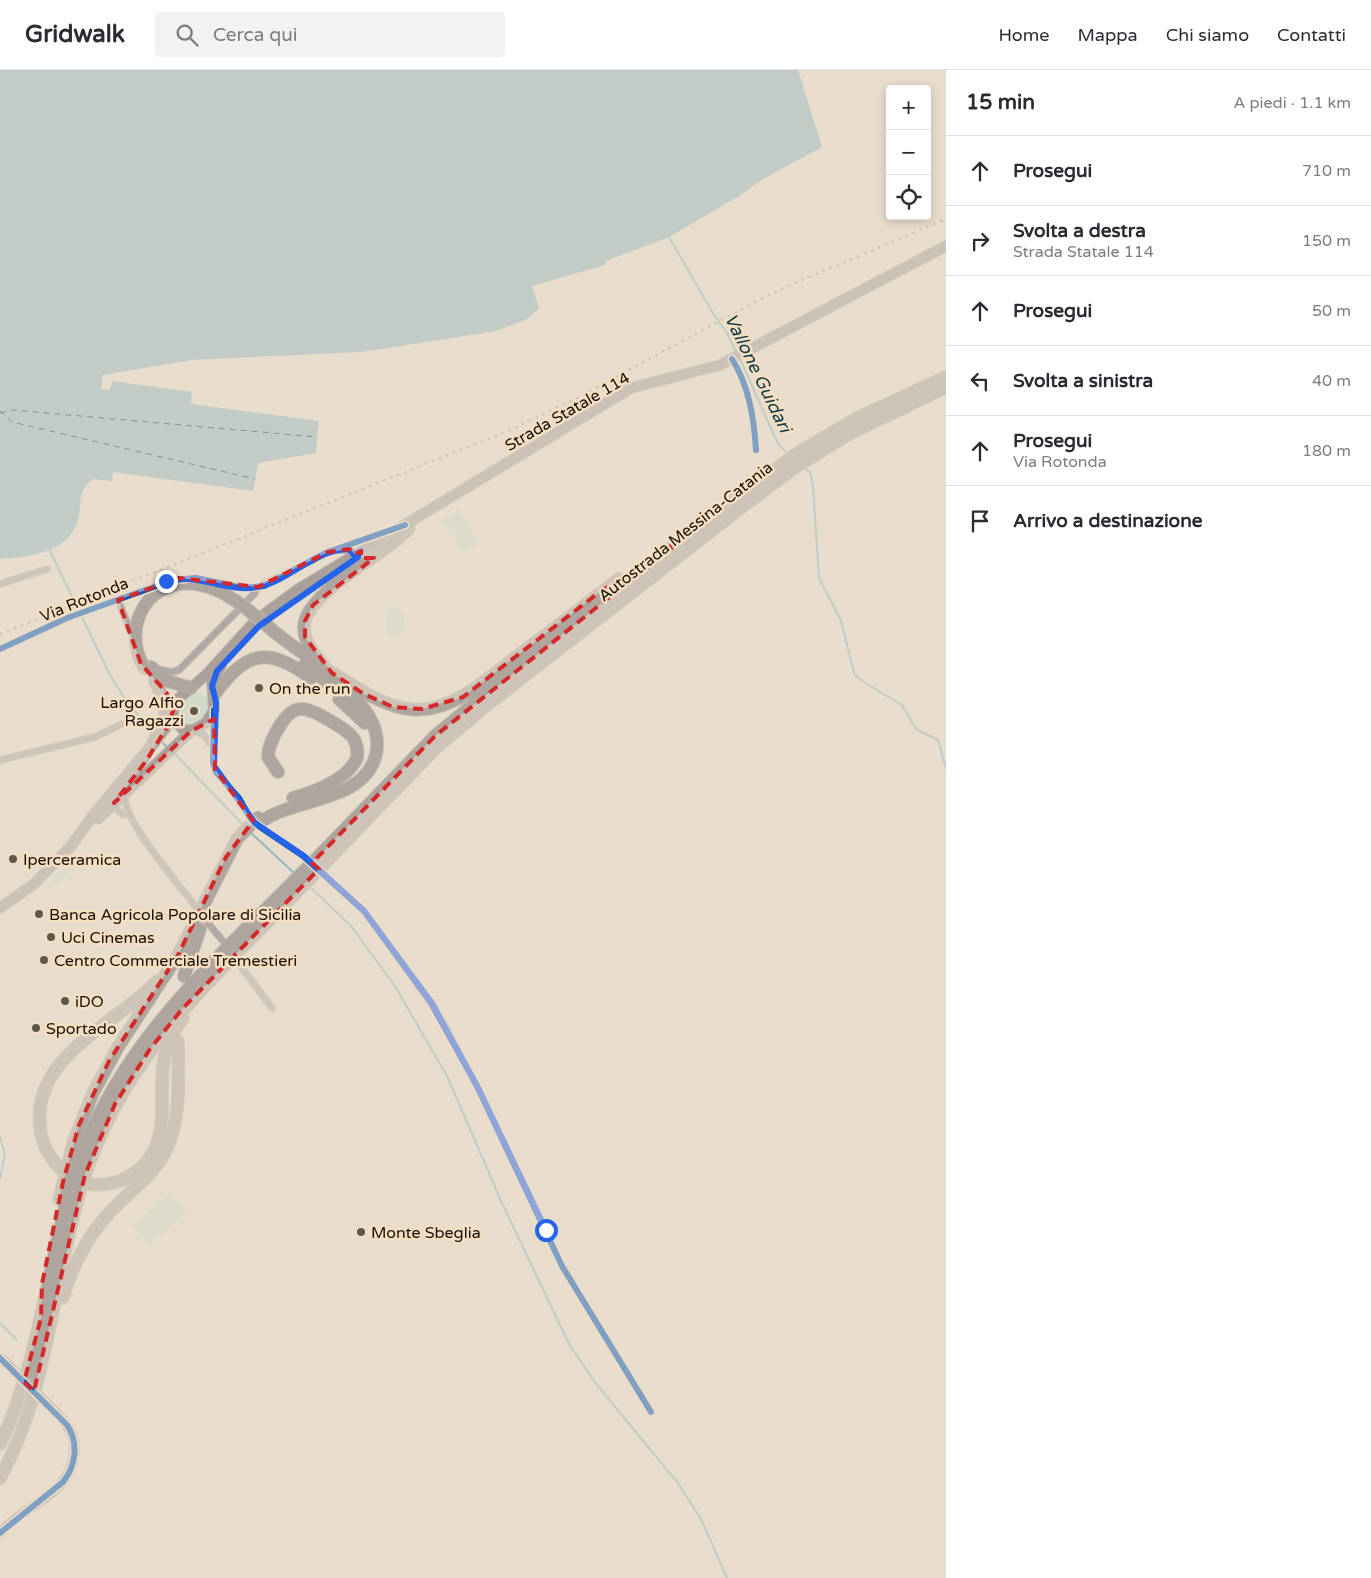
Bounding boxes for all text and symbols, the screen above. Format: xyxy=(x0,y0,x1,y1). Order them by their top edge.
search box xyxy=(155,12,505,57)
text: Gridwalk xyxy=(25,20,125,49)
icon: search xyxy=(173,21,201,49)
text: Cerca qui xyxy=(213,24,298,46)
text: Home xyxy=(998,24,1049,46)
text: Mappa xyxy=(1077,24,1138,46)
text: Chi siamo xyxy=(1166,24,1249,46)
text: Contatti xyxy=(1277,24,1346,46)
map controls xyxy=(886,85,931,220)
button: + xyxy=(886,85,931,130)
text: 15 min xyxy=(966,90,1035,115)
text: A piedi · 1.1 km xyxy=(1233,93,1351,113)
button: − xyxy=(886,130,931,175)
icon: ahead xyxy=(966,157,994,185)
text: Prosegui xyxy=(1013,160,1092,182)
text: 710 m xyxy=(1302,161,1351,181)
button: locate xyxy=(886,175,931,220)
text: Svolta a destra xyxy=(1013,220,1146,242)
icon: right xyxy=(966,227,994,255)
text: 150 m xyxy=(1302,231,1351,251)
text: Strada Statale 114 xyxy=(1013,242,1154,262)
icon: ahead xyxy=(966,297,994,325)
text: Prosegui xyxy=(1013,300,1092,322)
text: 50 m xyxy=(1312,301,1351,321)
water label: Vallone Guidari xyxy=(720,310,797,438)
icon: left xyxy=(966,367,994,395)
street label: Strada Statale 114 xyxy=(502,368,633,456)
text: Svolta a sinistra xyxy=(1013,370,1153,392)
text: 40 m xyxy=(1312,371,1351,391)
text: Prosegui xyxy=(1013,430,1092,452)
icon: ahead xyxy=(966,437,994,465)
text: 180 m xyxy=(1302,441,1351,461)
text: Via Rotonda xyxy=(1013,452,1107,472)
street label: Autostrada Messina-Catania xyxy=(594,457,777,606)
icon: arrive xyxy=(966,507,994,535)
text: Arrivo a destinazione xyxy=(1013,510,1203,532)
route end xyxy=(155,570,178,593)
street label: Via Rotonda xyxy=(37,573,132,627)
place label: On the run xyxy=(269,679,350,699)
marker: On the run xyxy=(253,682,265,694)
place label: Largo Alfio Ragazzi xyxy=(100,693,184,731)
marker: Largo Alfio Ragazzi xyxy=(188,705,200,717)
place label: Iperceramica xyxy=(23,850,121,870)
marker: Iperceramica xyxy=(7,853,19,865)
place label: Banca Agricola Popolare di Sicilia xyxy=(49,905,301,925)
marker: Banca Agricola Popolare di Sicilia xyxy=(33,908,45,920)
place label: Uci Cinemas xyxy=(61,928,155,948)
marker: Uci Cinemas xyxy=(45,931,57,943)
place label: Centro Commerciale Tremestieri xyxy=(54,951,297,971)
marker: Centro Commerciale Tremestieri xyxy=(38,954,50,966)
place label: iDO xyxy=(75,992,104,1012)
marker: iDO xyxy=(59,995,71,1007)
place label: Sportado xyxy=(46,1019,117,1039)
marker: Sportado xyxy=(30,1022,42,1034)
route start xyxy=(535,1219,558,1242)
place label: Monte Sbeglia xyxy=(371,1223,481,1243)
marker: Monte Sbeglia xyxy=(355,1226,367,1238)

